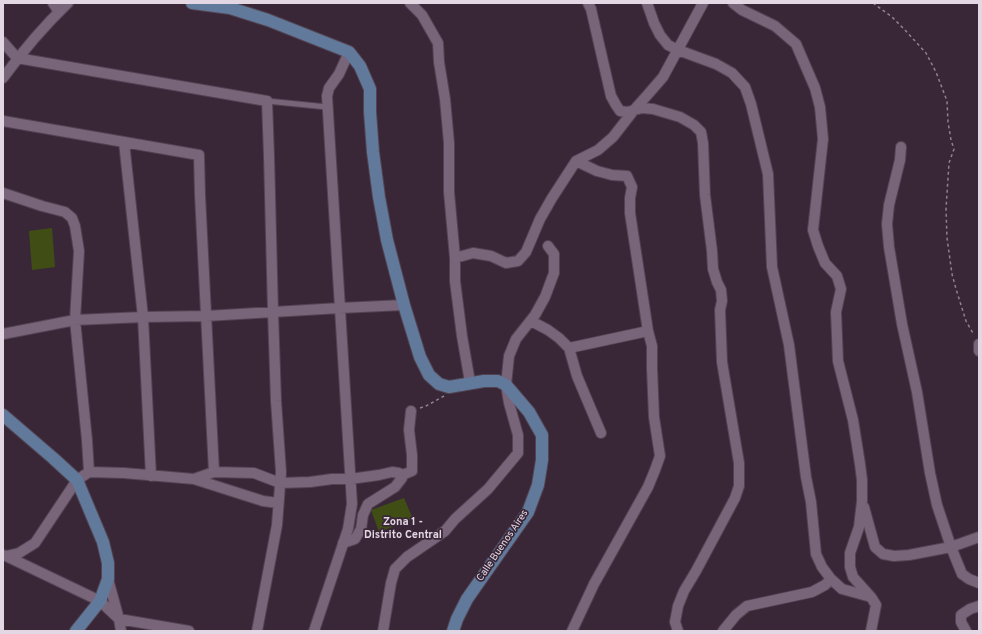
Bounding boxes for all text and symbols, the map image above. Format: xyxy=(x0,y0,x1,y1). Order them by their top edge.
street label: Calle Buenos Aires xyxy=(475,508,531,584)
district label: Zona 1 - Distrito Central xyxy=(364,516,442,542)

